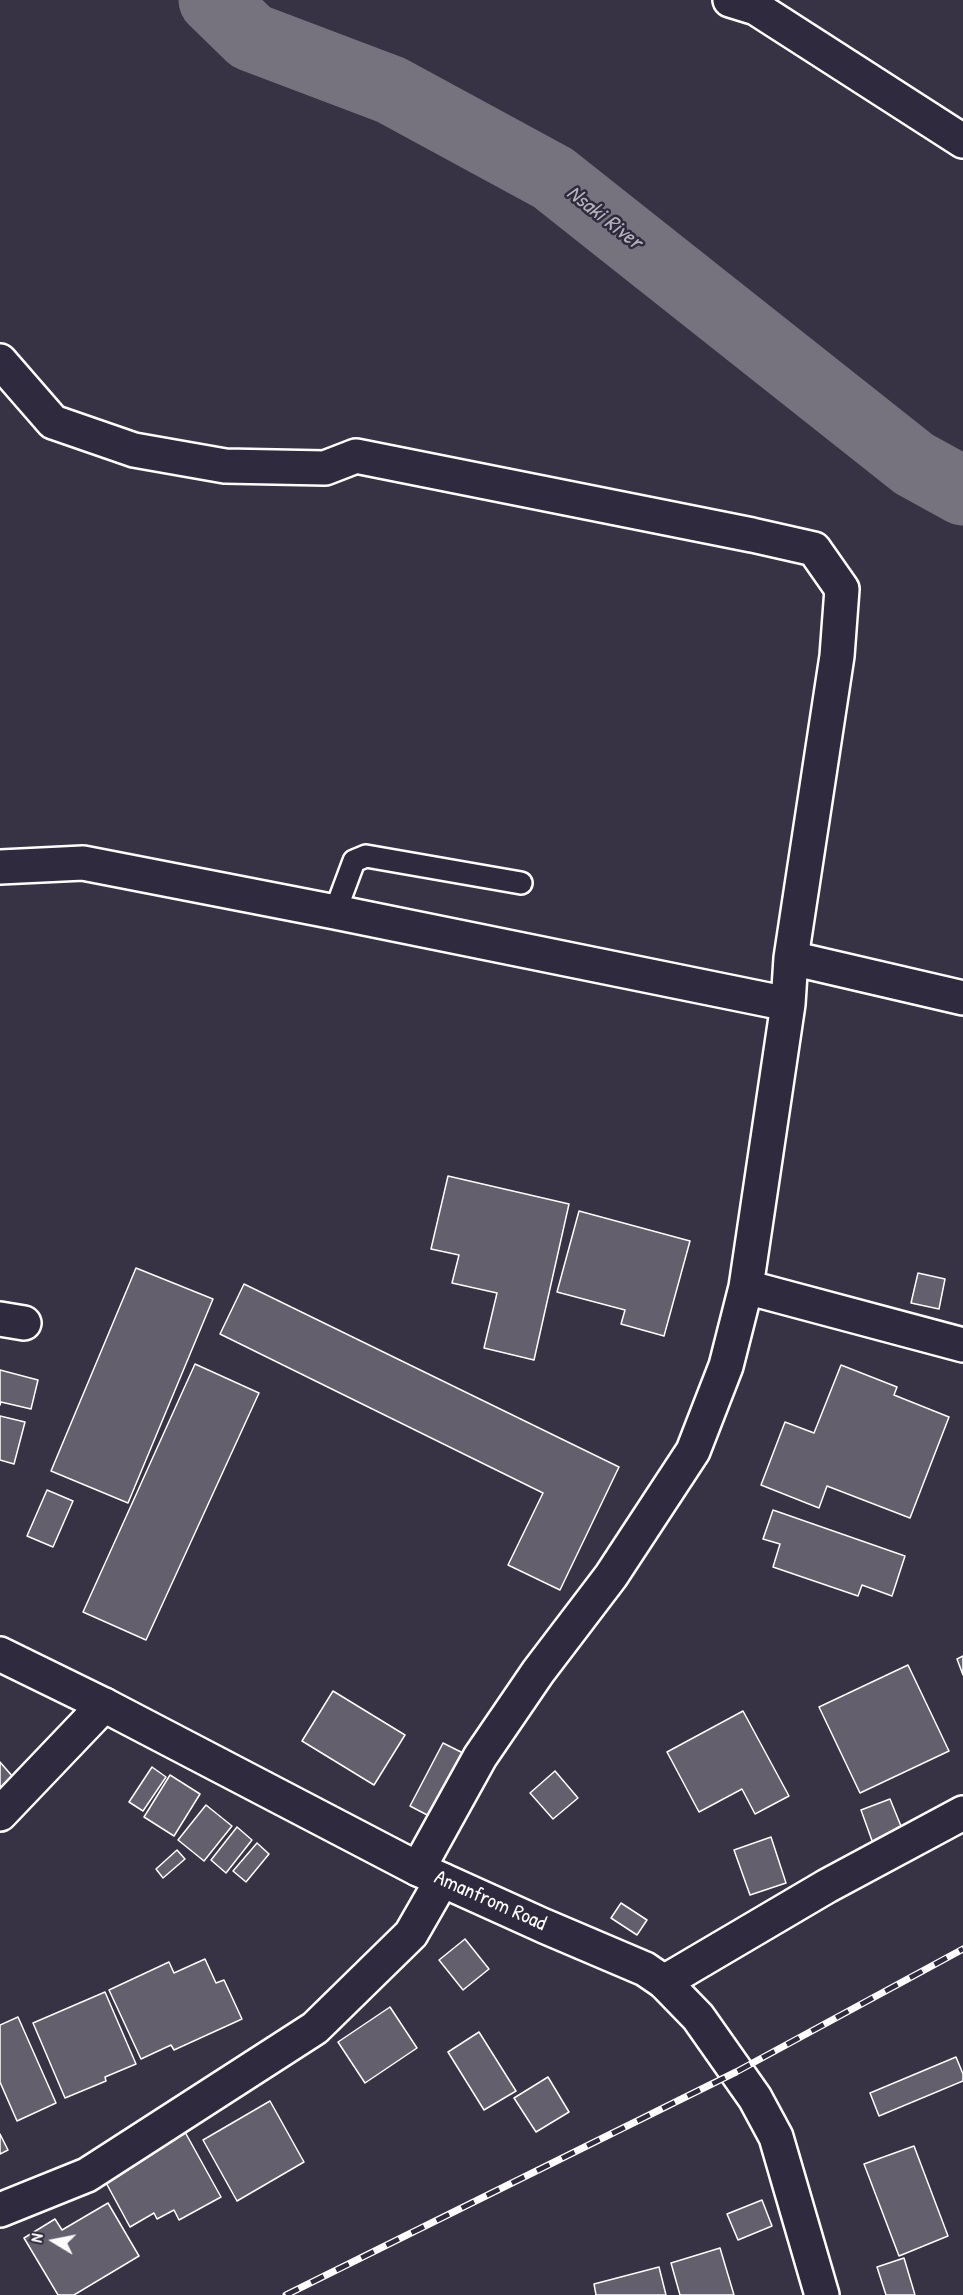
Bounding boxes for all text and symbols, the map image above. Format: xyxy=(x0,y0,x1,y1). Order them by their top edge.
water label: Nsaki River xyxy=(561,180,647,256)
street label: Amanfrom Road xyxy=(430,1865,550,1937)
north arrow xyxy=(24,2211,84,2271)
text: N xyxy=(25,2232,48,2244)

